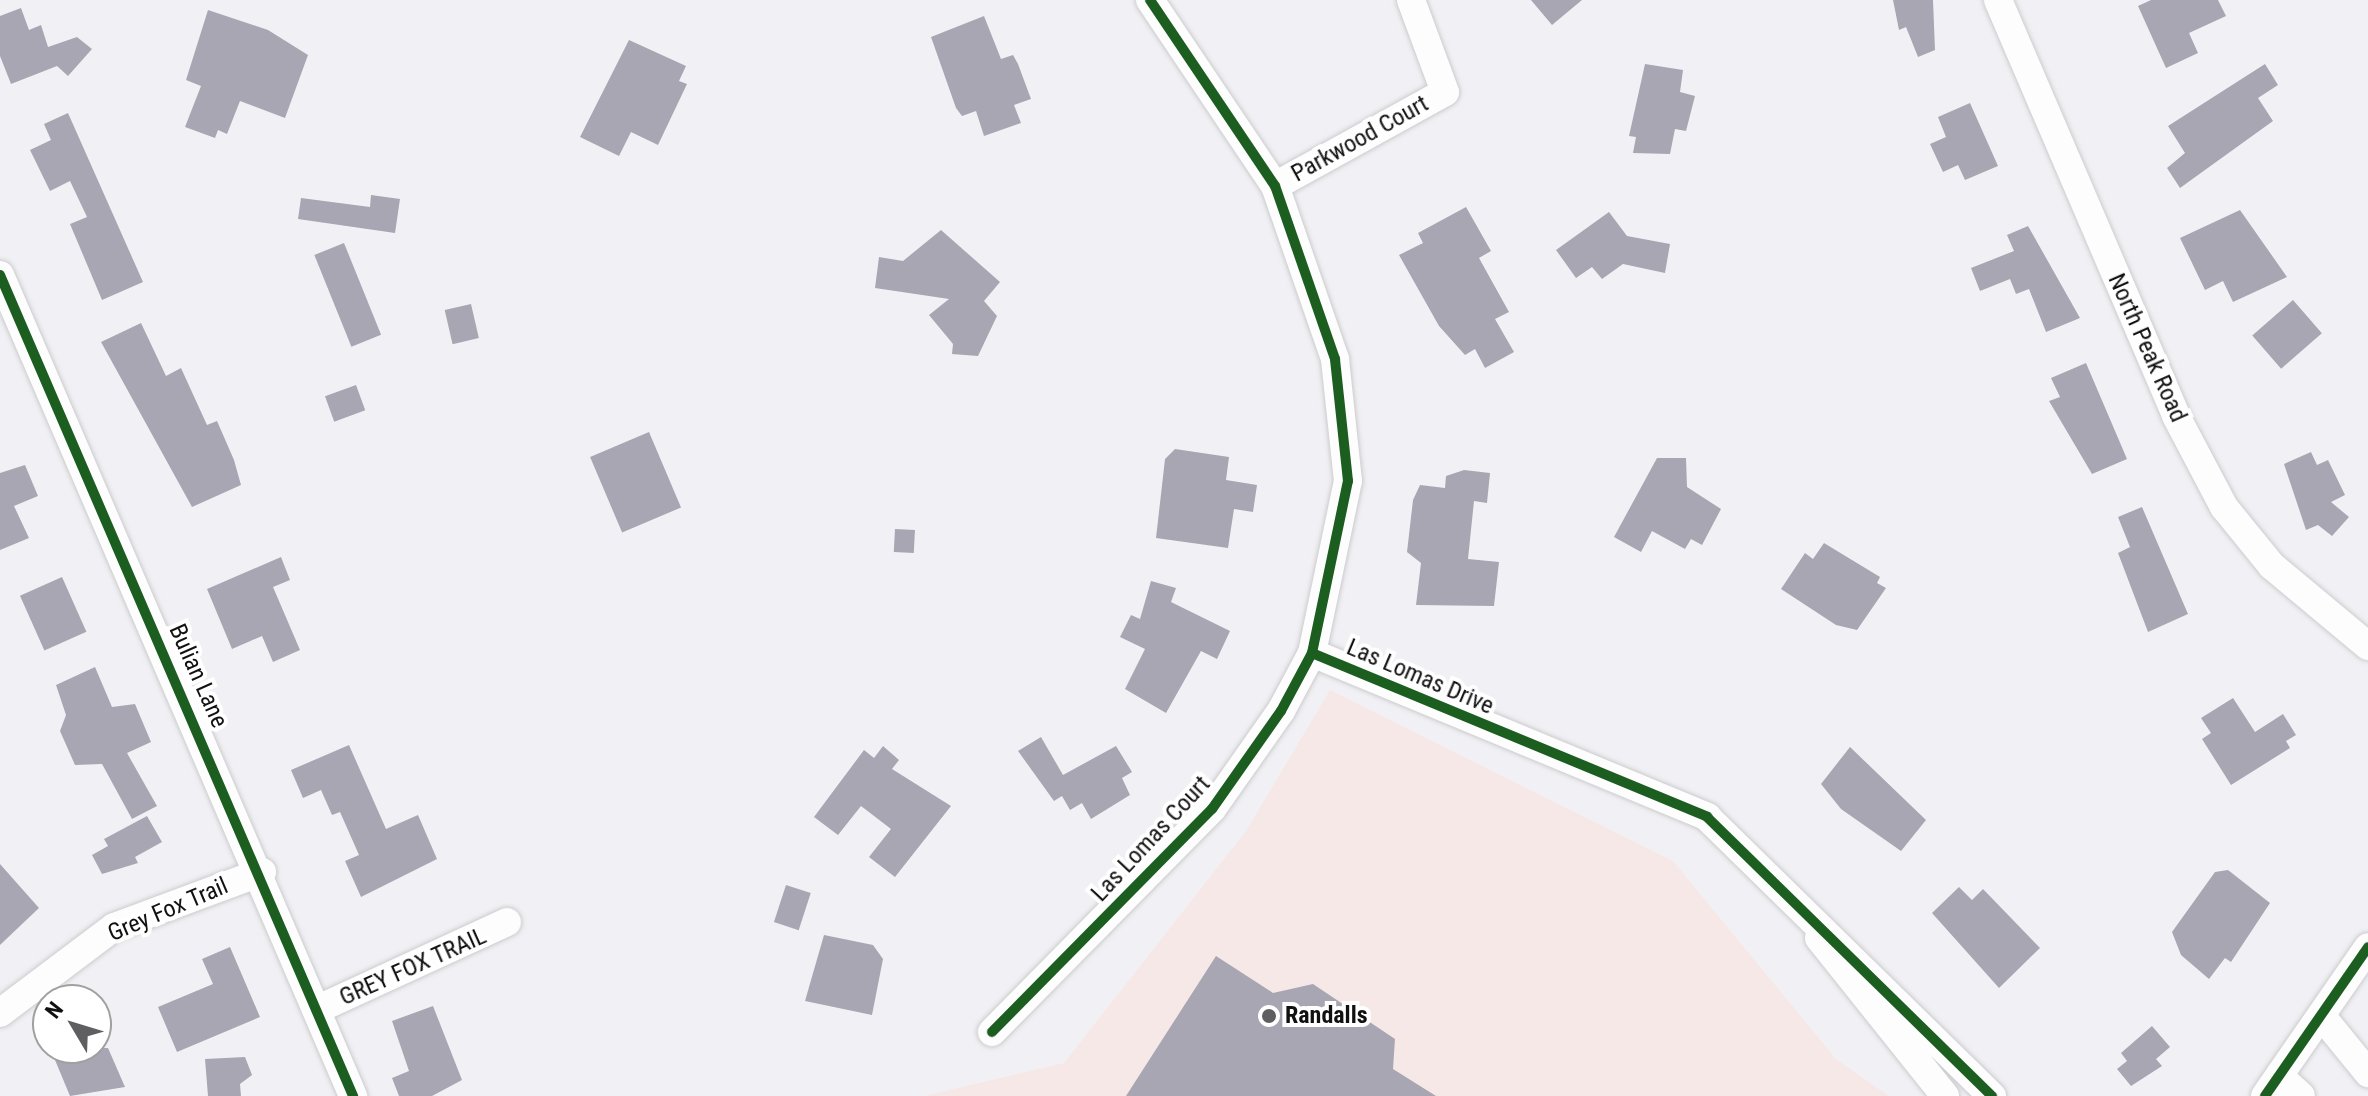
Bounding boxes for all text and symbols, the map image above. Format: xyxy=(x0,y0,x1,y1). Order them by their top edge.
street label: Parkwood Court xyxy=(1286,90,1434,188)
street label: North Peak Road xyxy=(2101,269,2193,427)
street label: Bulian Lane xyxy=(162,620,234,732)
street label: Las Lomas Drive xyxy=(1342,633,1498,721)
street label: Las Lomas Court xyxy=(1086,770,1216,908)
street label: Grey Fox Trail xyxy=(103,872,233,948)
street label: GREY FOX TRAIL xyxy=(335,922,491,1012)
north arrow xyxy=(32,984,112,1064)
text: N xyxy=(40,997,68,1023)
place label: Randalls xyxy=(1285,1002,1368,1030)
marker: Randalls xyxy=(1260,1007,1278,1025)

